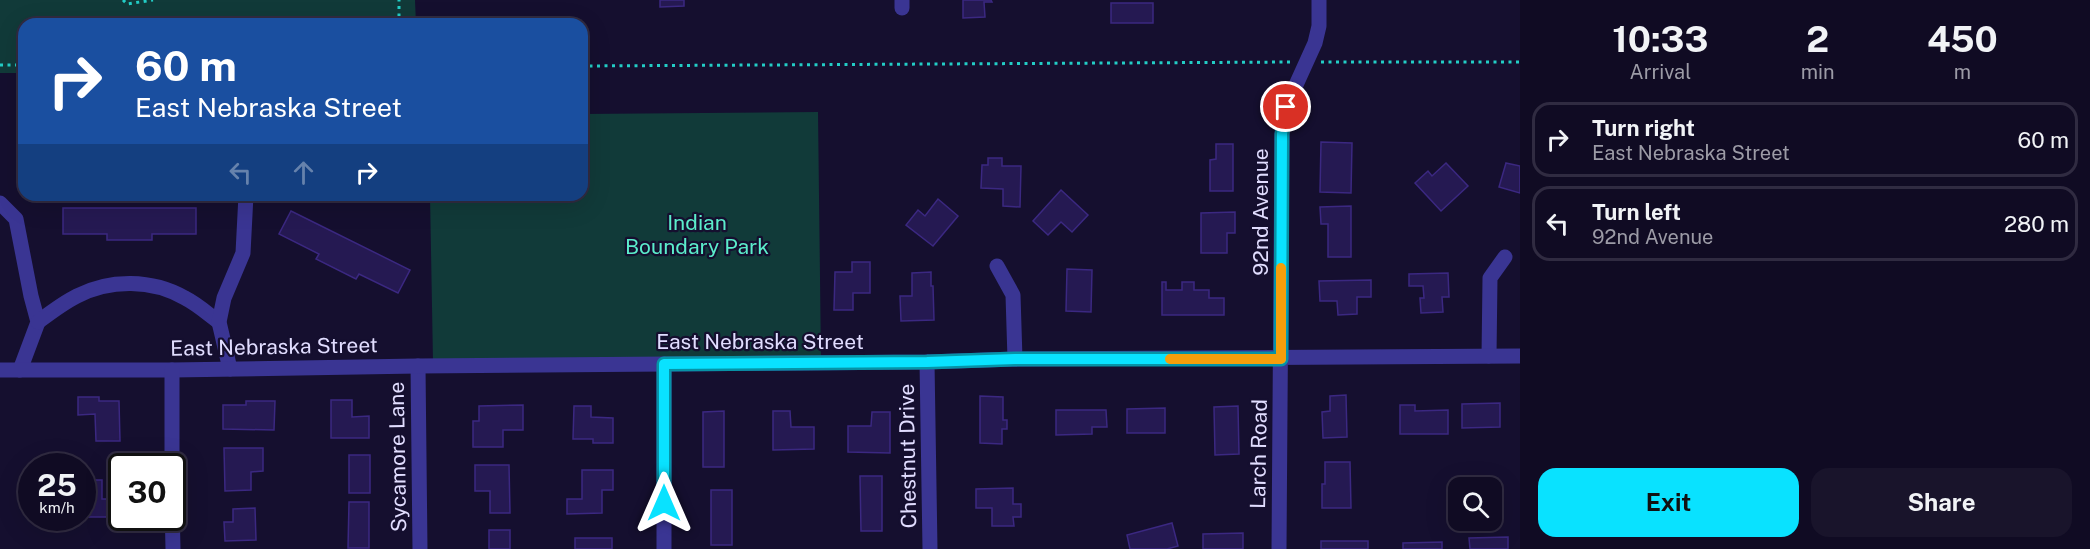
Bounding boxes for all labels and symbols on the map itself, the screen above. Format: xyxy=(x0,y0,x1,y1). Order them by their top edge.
pin xyxy=(1260,81,1311,132)
street label: 92nd Avenue xyxy=(1248,148,1273,276)
park label: Indian Boundary Park xyxy=(625,210,769,259)
street label: East Nebraska Street xyxy=(656,329,864,354)
street label: East Nebraska Street xyxy=(170,332,378,361)
street label: Sycamore Lane xyxy=(384,382,411,532)
street label: Chestnut Drive xyxy=(894,383,921,529)
street label: Larch Road xyxy=(1245,399,1272,509)
speed limit sign: 30 xyxy=(108,453,186,531)
position arrow xyxy=(632,471,696,535)

